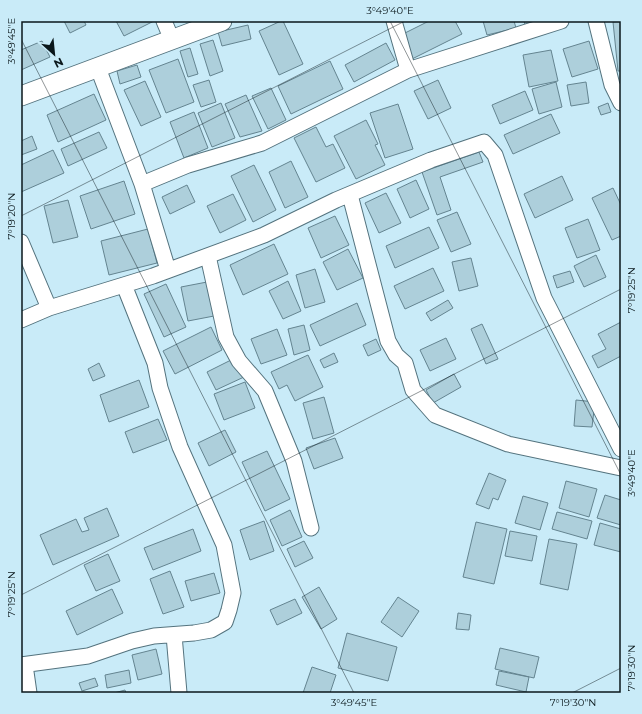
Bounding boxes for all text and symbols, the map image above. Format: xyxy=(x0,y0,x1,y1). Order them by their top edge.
text: 3°49'40"E xyxy=(366,4,414,17)
text: 3°49'45"E xyxy=(5,18,18,64)
north arrow xyxy=(34,34,74,74)
text: N xyxy=(51,55,66,71)
text: 7°19'20"N xyxy=(5,193,18,239)
text: 7°19'25"N xyxy=(625,267,638,313)
text: 3°49'40"E xyxy=(625,449,638,497)
text: 7°19'25"N xyxy=(5,571,18,617)
text: 7°19'30"N xyxy=(625,645,638,691)
text: 3°49'45"E xyxy=(331,696,377,709)
text: 7°19'30"N xyxy=(550,696,596,709)

